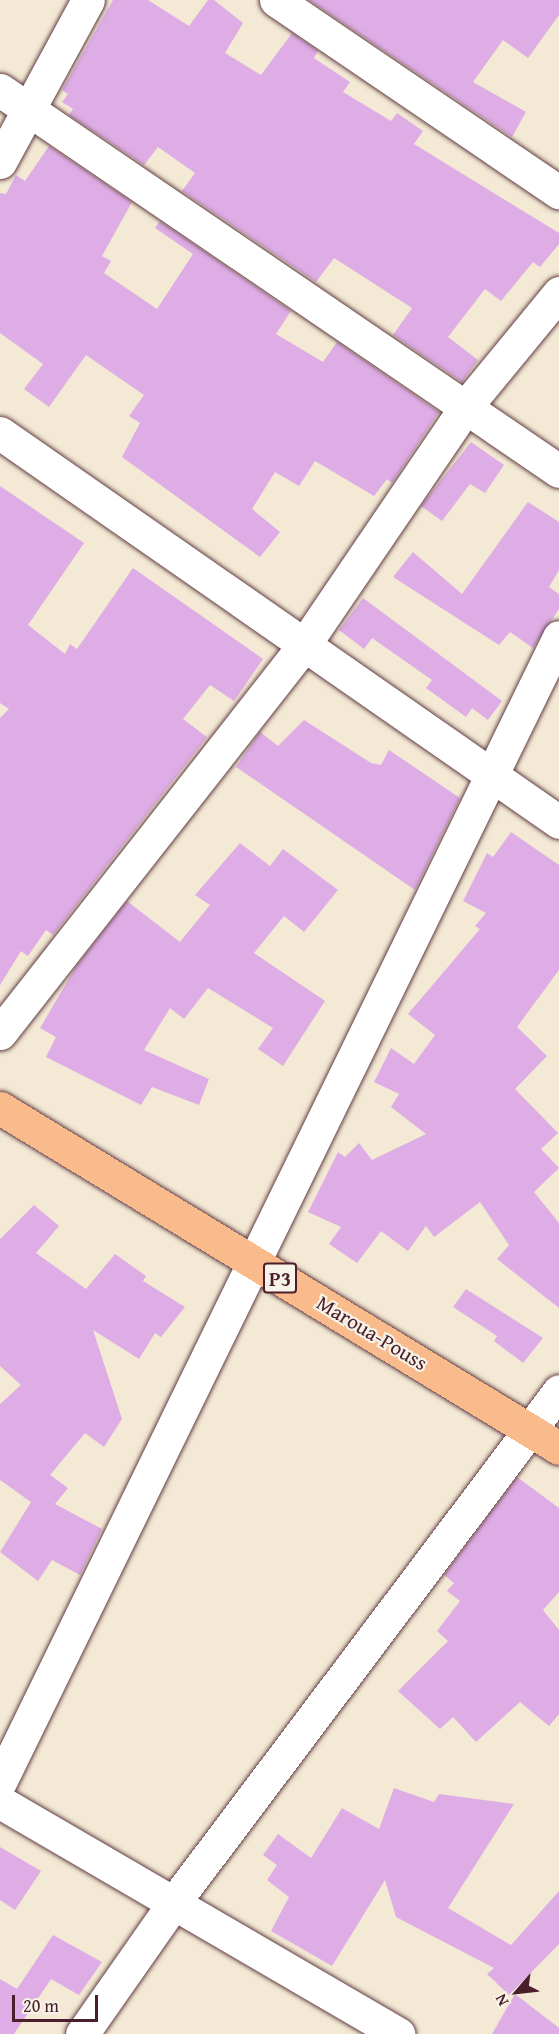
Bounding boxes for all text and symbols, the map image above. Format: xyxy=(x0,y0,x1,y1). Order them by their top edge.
road number: P3 xyxy=(262,1261,298,1295)
street label: Maroua-Pouss xyxy=(312,1290,432,1376)
north arrow xyxy=(487,1962,547,2022)
scale bar xyxy=(15,1983,100,2021)
text: N xyxy=(488,1990,514,2011)
text: 20 m xyxy=(23,1992,59,2019)

